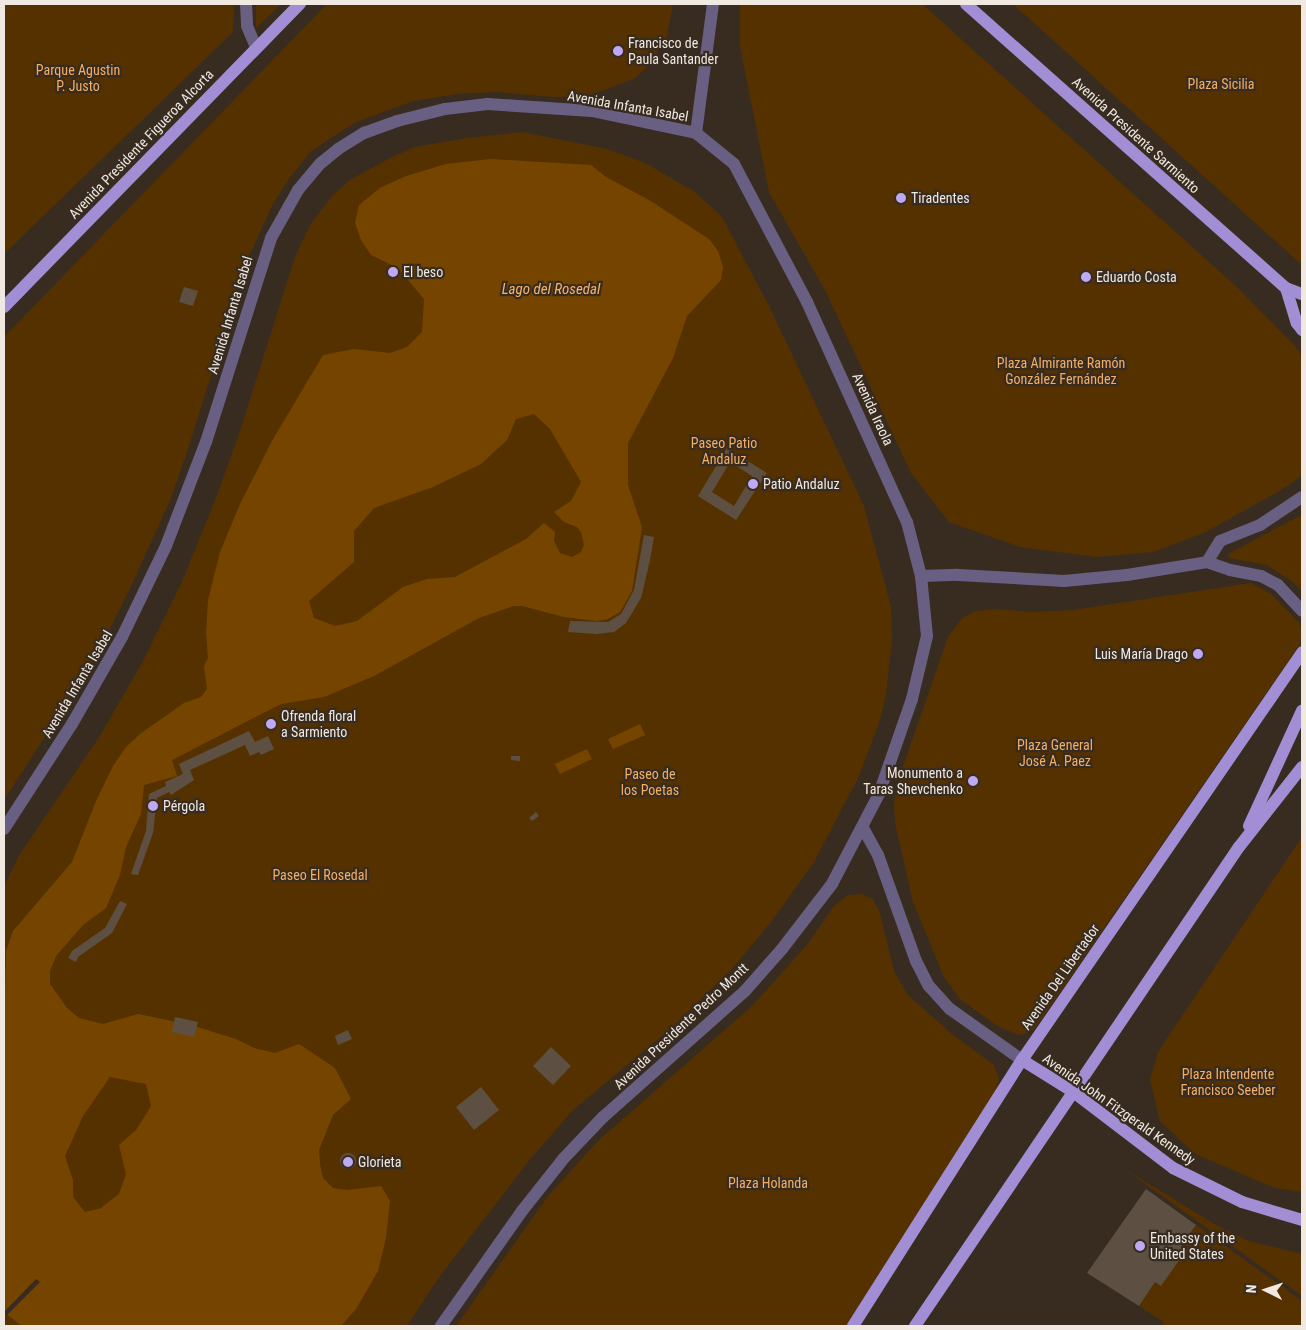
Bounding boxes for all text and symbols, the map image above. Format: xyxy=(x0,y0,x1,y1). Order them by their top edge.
place label: Francisco de Paula Santander xyxy=(628,35,718,68)
marker: Francisco de Paula Santander xyxy=(612,45,624,57)
park label: Parque Agustin P. Justo xyxy=(36,62,120,94)
street label: Avenida Presidente Figueroa Alcorta xyxy=(65,66,217,222)
street label: Avenida Presidente Sarmiento xyxy=(1069,73,1203,197)
park label: Plaza Sicilia xyxy=(1187,76,1255,92)
street label: Avenida Infanta Isabel xyxy=(566,87,690,125)
place label: Tiradentes xyxy=(911,190,970,206)
marker: Tiradentes xyxy=(895,192,907,204)
street label: Avenida Infanta Isabel xyxy=(204,254,256,376)
place label: El beso xyxy=(403,264,443,280)
marker: El beso xyxy=(387,266,399,278)
place label: Eduardo Costa xyxy=(1096,269,1177,285)
marker: Eduardo Costa xyxy=(1080,271,1092,283)
water label: Lago del Rosedal xyxy=(502,281,600,299)
park label: Plaza Almirante Ramón González Fernández xyxy=(997,355,1125,388)
street label: Avenida Iraola xyxy=(849,370,897,448)
park label: Paseo Patio Andaluz xyxy=(691,435,757,468)
place label: Patio Andaluz xyxy=(763,476,840,492)
marker: Patio Andaluz xyxy=(747,478,759,490)
street label: Avenida Infanta Isabel xyxy=(38,627,116,741)
place label: Luis María Drago xyxy=(1095,646,1188,662)
marker: Luis María Drago xyxy=(1192,648,1204,660)
place label: Ofrenda floral a Sarmiento xyxy=(281,708,356,740)
marker: Ofrenda floral a Sarmiento xyxy=(265,718,277,730)
park label: Plaza General José A. Paez xyxy=(1017,737,1093,770)
place label: Monumento a Taras Shevchenko xyxy=(863,765,963,798)
park label: Paseo de los Poetas xyxy=(621,766,679,799)
marker: Monumento a Taras Shevchenko xyxy=(967,775,979,787)
place label: Pérgola xyxy=(163,798,205,814)
marker: Pérgola xyxy=(147,800,159,812)
park label: Paseo El Rosedal xyxy=(272,867,368,883)
street label: Avenida Del Libertador xyxy=(1017,921,1103,1033)
street label: Avenida Presidente Pedro Montt xyxy=(610,959,752,1093)
street label: Avenida John Fitzgerald Kennedy xyxy=(1040,1050,1198,1168)
park label: Plaza Intendente Francisco Seeber xyxy=(1181,1066,1275,1098)
place label: Glorieta xyxy=(358,1154,401,1170)
marker: Glorieta xyxy=(342,1156,354,1168)
park label: Plaza Holanda xyxy=(728,1175,808,1191)
place label: Embassy of the United States xyxy=(1150,1230,1235,1262)
marker: Embassy of the United States xyxy=(1134,1240,1146,1252)
north arrow xyxy=(1241,1265,1291,1315)
text: N xyxy=(1243,1284,1259,1294)

